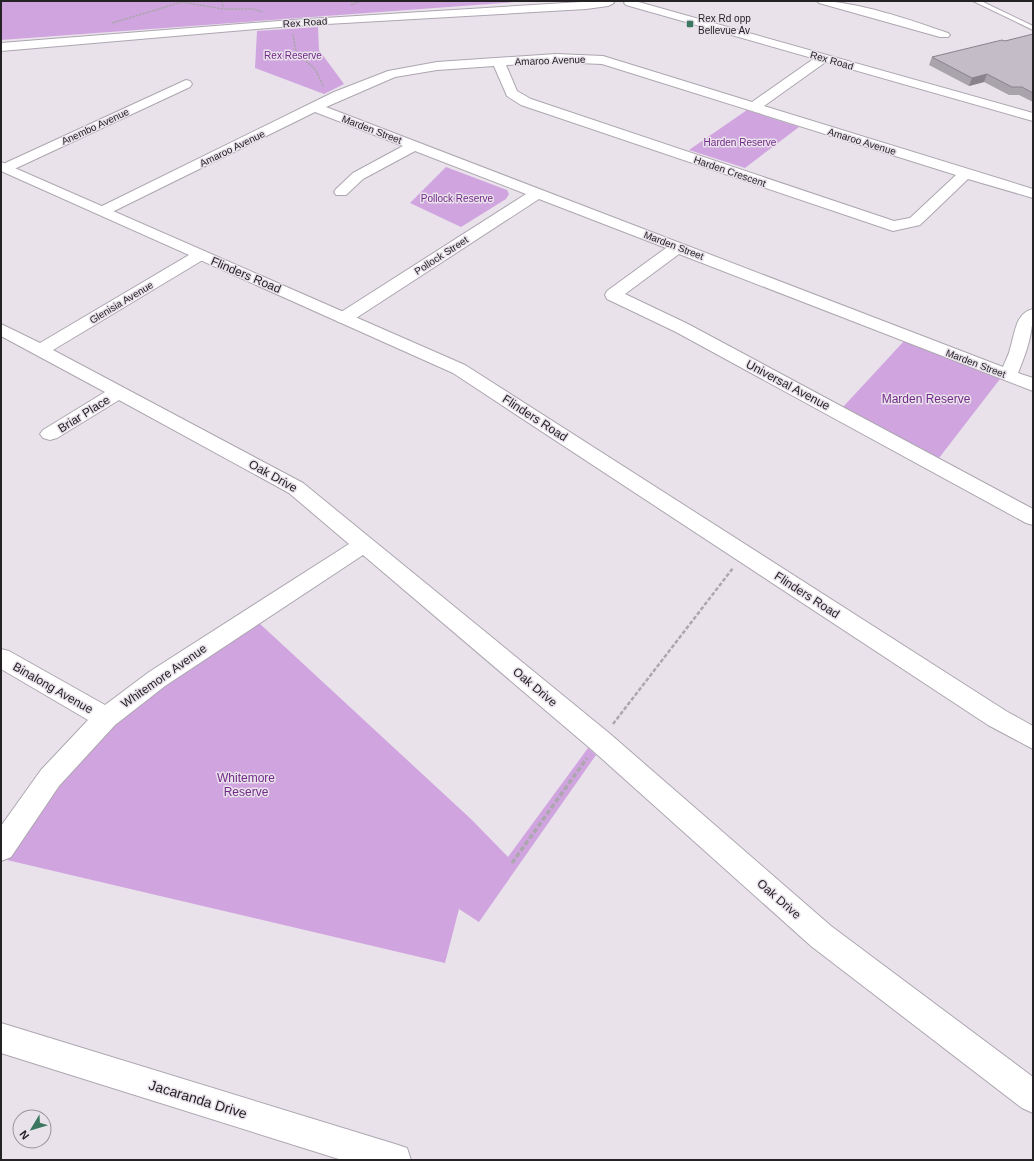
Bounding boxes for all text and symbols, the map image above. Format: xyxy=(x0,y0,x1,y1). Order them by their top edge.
place label: Rex Rd opp Bellevue Av xyxy=(698,13,751,36)
street label: Rex Road xyxy=(282,15,328,30)
marker: Rex Rd opp Bellevue Av xyxy=(685,19,695,29)
street label: Rex Road xyxy=(809,49,855,72)
park label: Rex Reserve xyxy=(264,50,322,61)
street label: Amaroo Avenue xyxy=(514,54,586,67)
street label: Anembo Avenue xyxy=(60,106,131,147)
street label: Marden Street xyxy=(340,113,404,146)
street label: Amaroo Avenue xyxy=(826,126,898,157)
street label: Amaroo Avenue xyxy=(198,128,267,169)
park label: Harden Reserve xyxy=(704,137,777,148)
street label: Harden Crescent xyxy=(692,154,768,189)
park label: Pollock Reserve xyxy=(421,193,494,204)
street label: Marden Street xyxy=(642,229,706,262)
street label: Pollock Street xyxy=(412,234,470,277)
street label: Flinders Road xyxy=(209,254,283,296)
street label: Glenisia Avenue xyxy=(88,279,155,326)
street label: Marden Street xyxy=(944,347,1008,380)
street label: Universal Avenue xyxy=(744,357,833,413)
street label: Briar Place xyxy=(55,392,113,435)
street label: Flinders Road xyxy=(500,392,570,444)
park label: Marden Reserve xyxy=(882,392,971,406)
street label: Oak Drive xyxy=(246,457,300,495)
street label: Flinders Road xyxy=(772,569,842,621)
street label: Whitemore Avenue xyxy=(119,641,210,711)
street label: Binalong Avenue xyxy=(11,659,96,717)
street label: Oak Drive xyxy=(510,664,560,710)
park label: Whitemore Reserve xyxy=(217,771,275,799)
street label: Oak Drive xyxy=(754,876,804,922)
street label: Jacaranda Drive xyxy=(147,1076,249,1122)
north arrow xyxy=(12,1109,52,1149)
text: N xyxy=(17,1128,31,1142)

